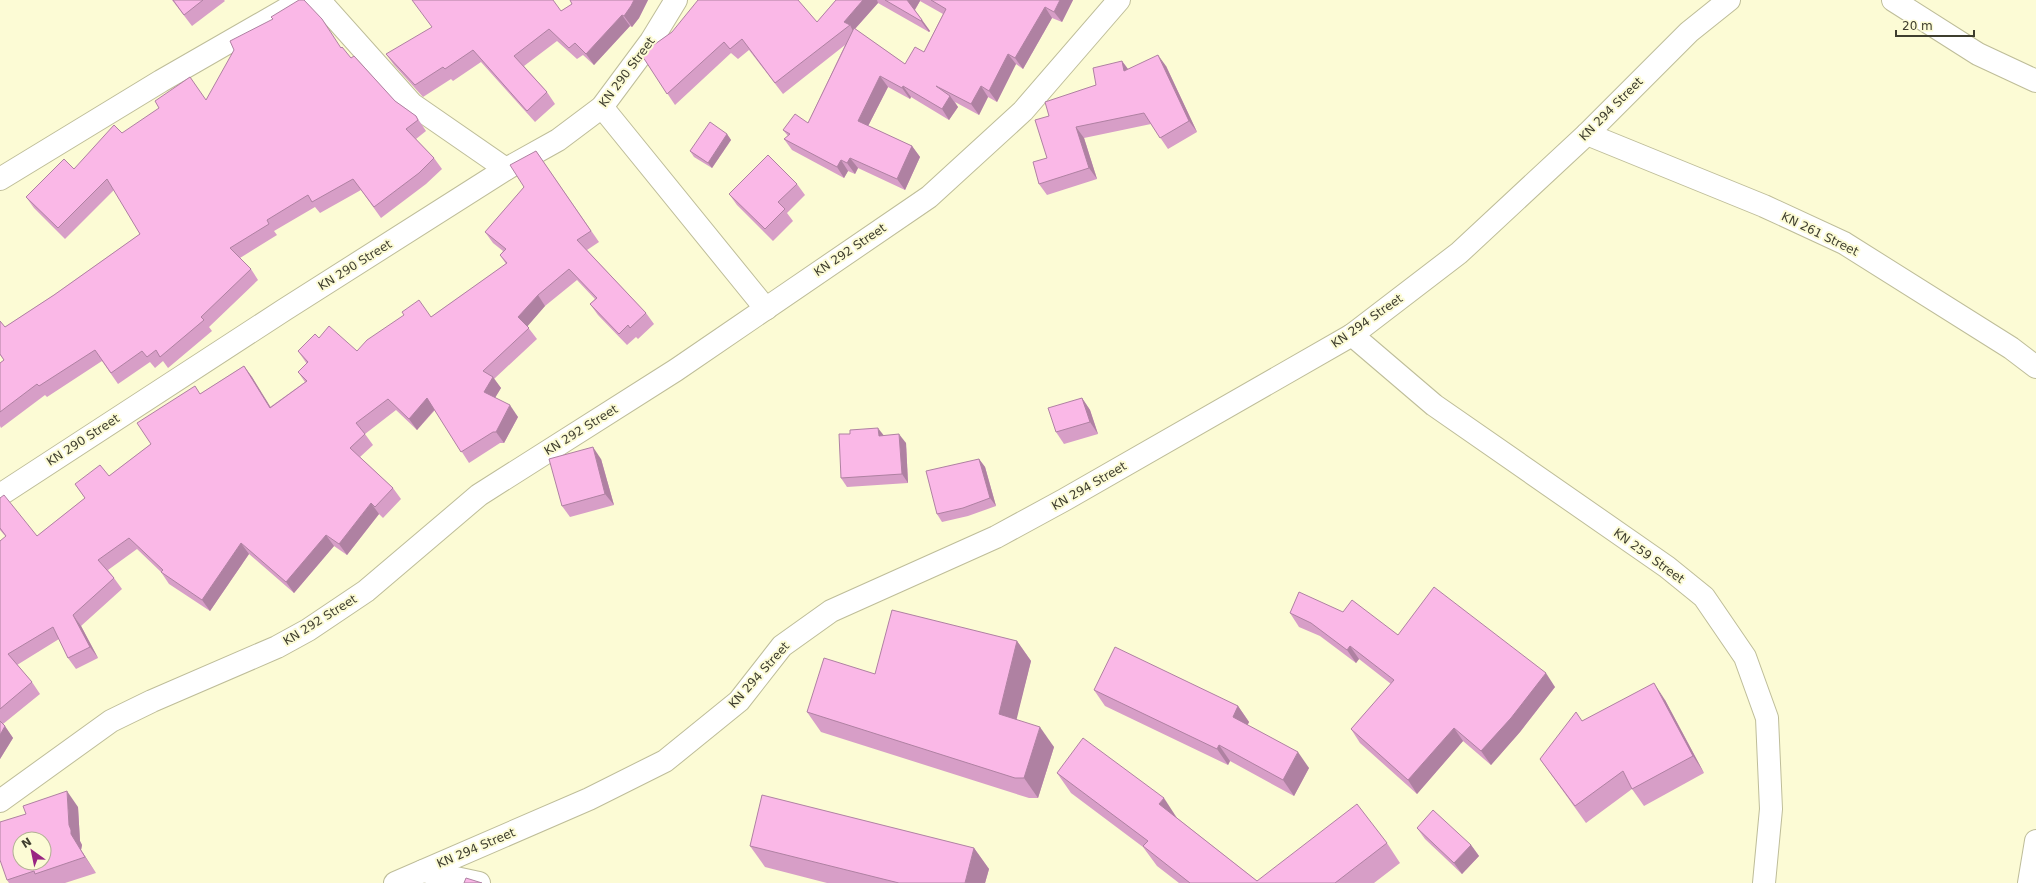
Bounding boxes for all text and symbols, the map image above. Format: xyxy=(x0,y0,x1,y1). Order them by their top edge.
scale bar xyxy=(1896,12,1974,38)
text: 20 m xyxy=(1902,19,1933,33)
street label: KN 290 Street xyxy=(596,34,658,110)
street label: KN 294 Street xyxy=(1576,74,1646,144)
street label: KN 261 Street xyxy=(1779,209,1861,259)
street label: KN 292 Street xyxy=(811,221,889,279)
street label: KN 290 Street xyxy=(316,237,395,293)
street label: KN 294 Street xyxy=(1329,291,1406,351)
street label: KN 292 Street xyxy=(542,402,621,458)
street label: KN 290 Street xyxy=(44,411,122,469)
street label: KN 294 Street xyxy=(1049,459,1129,513)
street label: KN 259 Street xyxy=(1611,526,1687,586)
street label: KN 292 Street xyxy=(281,592,360,648)
street label: KN 294 Street xyxy=(726,639,792,711)
street label: KN 294 Street xyxy=(435,825,518,871)
north arrow xyxy=(12,831,52,871)
text: N xyxy=(19,835,34,851)

